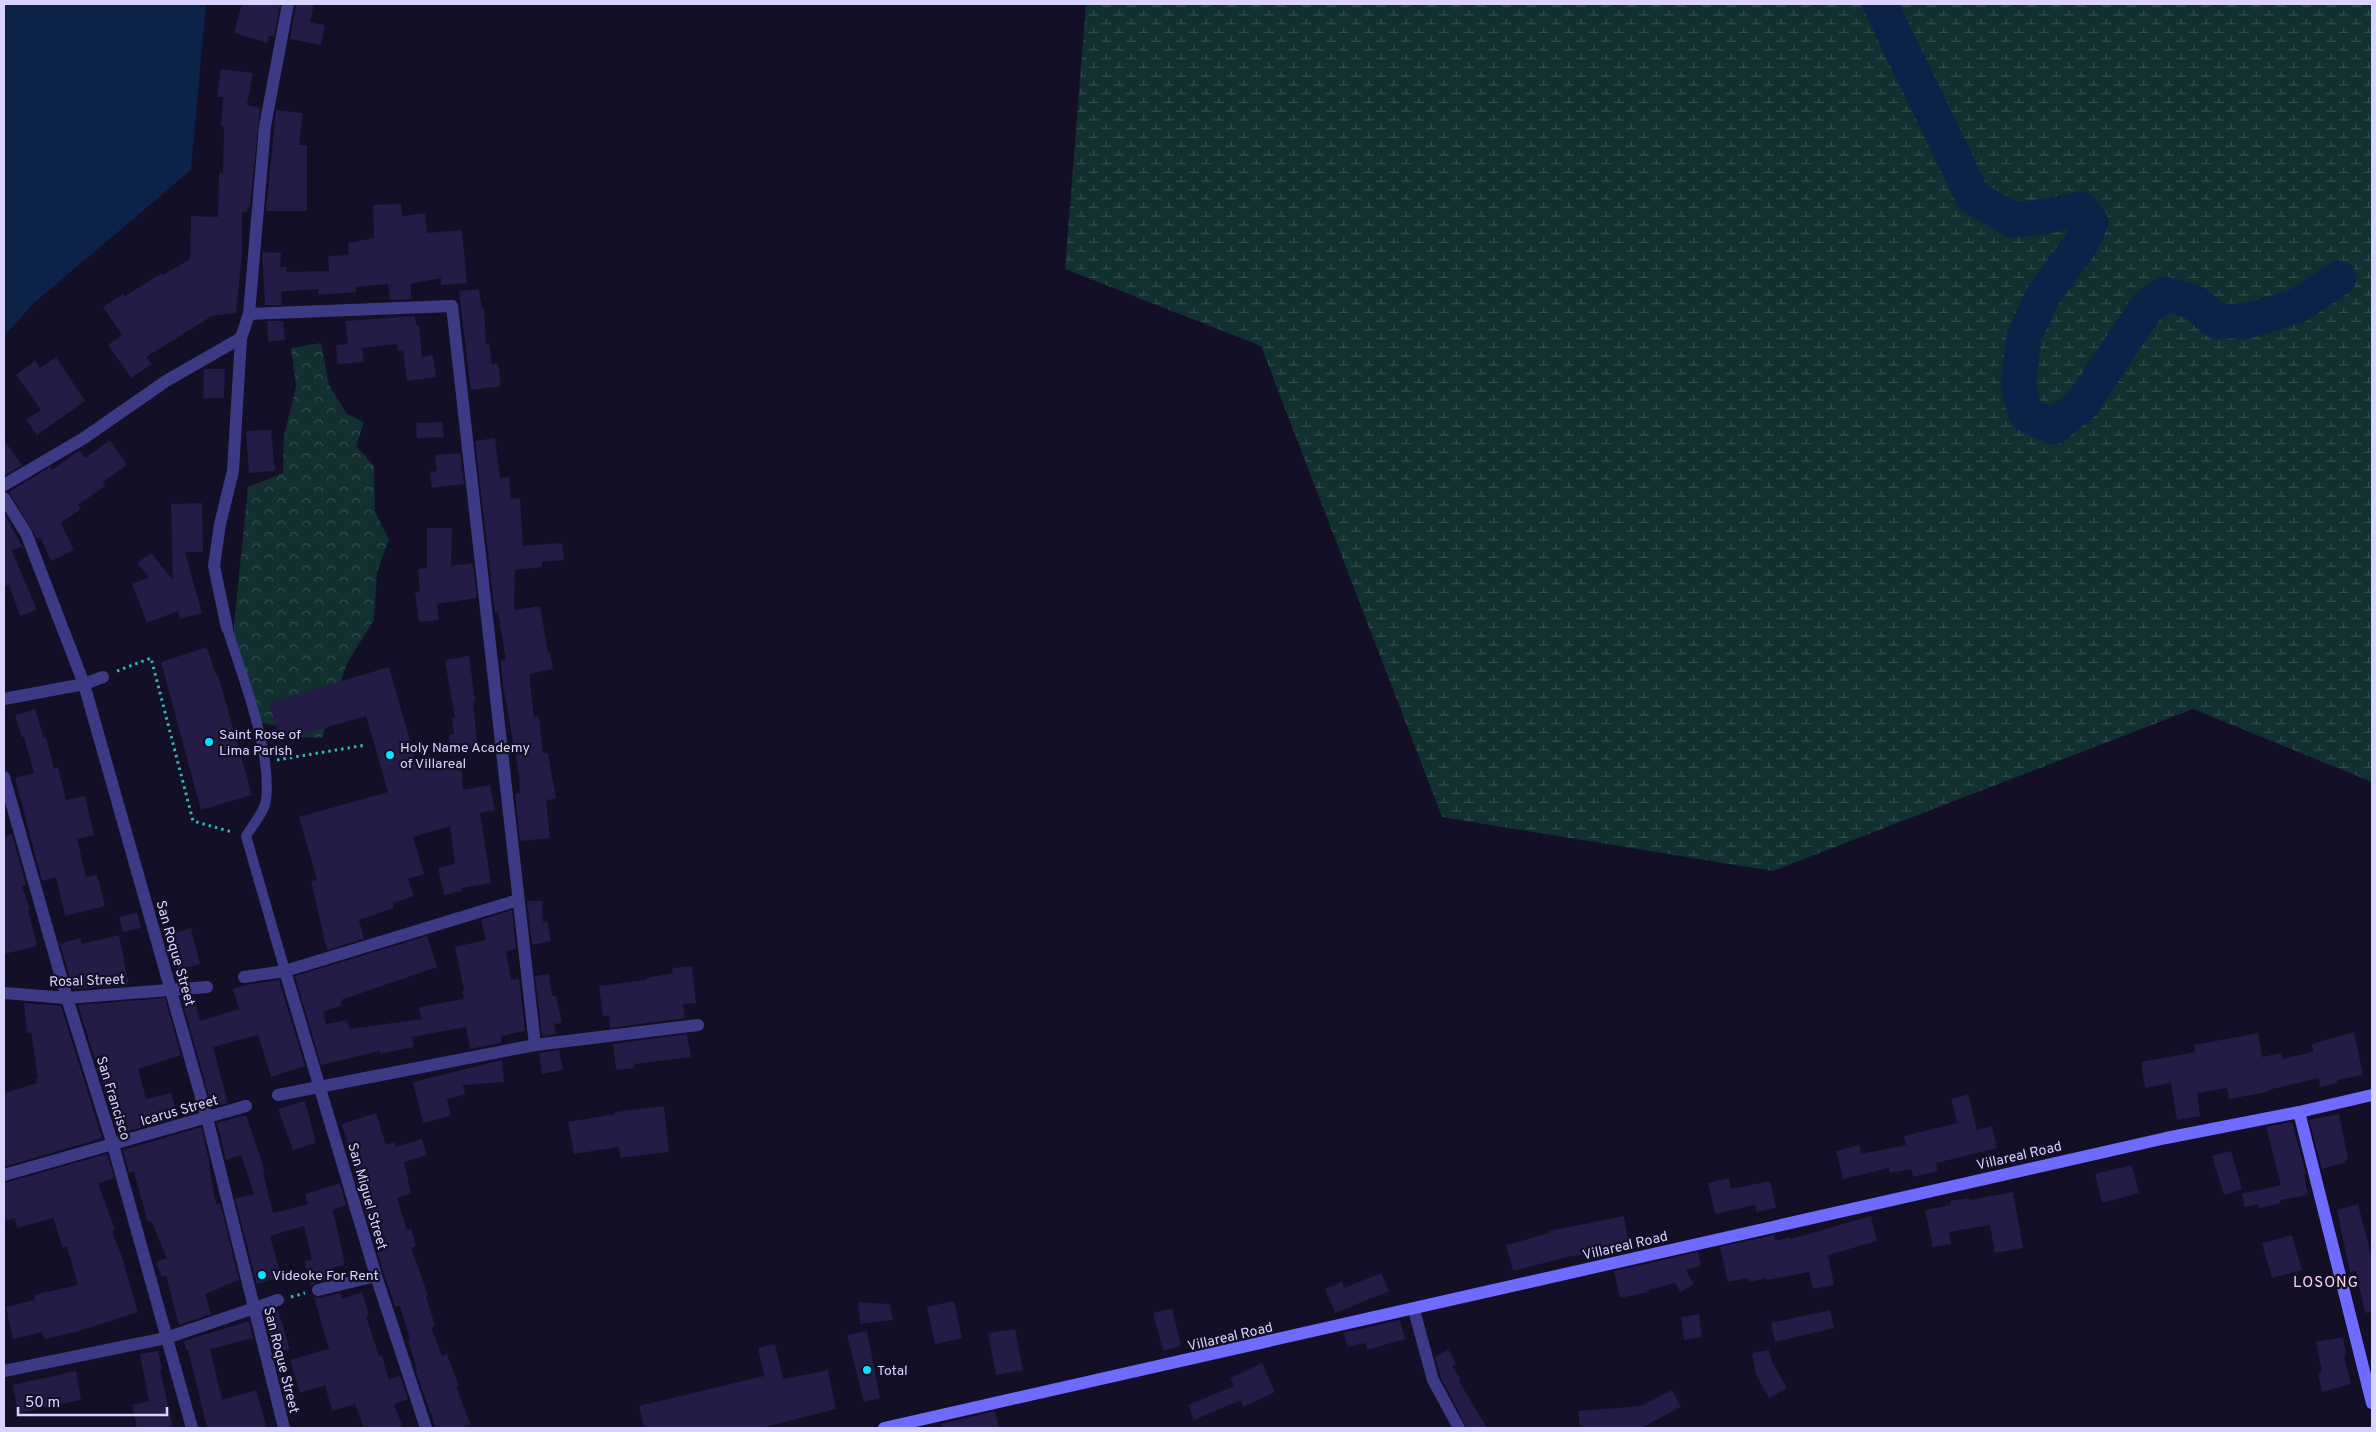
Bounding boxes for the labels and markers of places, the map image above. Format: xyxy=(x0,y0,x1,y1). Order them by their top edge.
place label: Saint Rose of Lima Parish xyxy=(219,727,301,760)
marker: Saint Rose of Lima Parish xyxy=(203,736,215,748)
place label: Holy Name Academy of Villareal xyxy=(400,740,530,773)
marker: Holy Name Academy of Villareal xyxy=(384,749,396,761)
place label: Videoke For Rent xyxy=(272,1268,379,1285)
marker: Videoke For Rent xyxy=(256,1269,268,1281)
place label: Total xyxy=(877,1363,908,1380)
marker: Total xyxy=(861,1364,873,1376)

